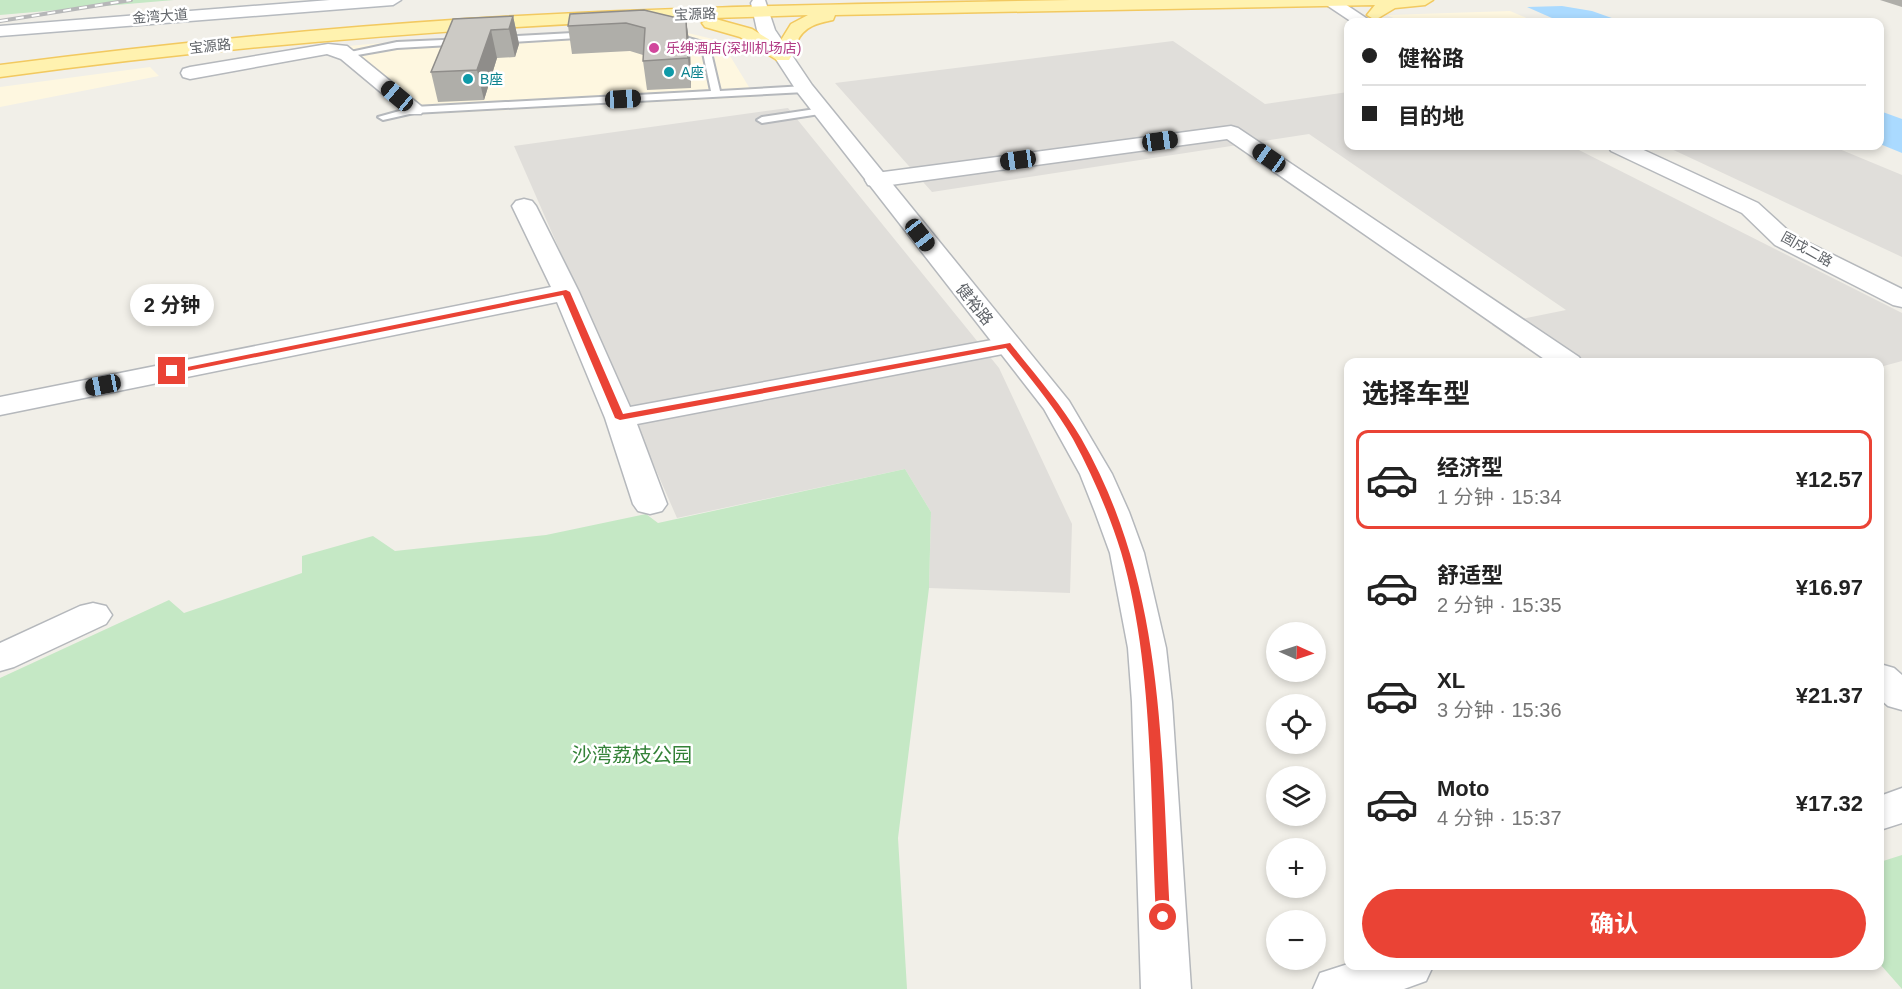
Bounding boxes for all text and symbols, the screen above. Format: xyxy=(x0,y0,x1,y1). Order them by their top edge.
street label: 宝源路 xyxy=(674,5,716,23)
street label: 金湾大道 xyxy=(132,6,188,26)
street label: 宝源路 xyxy=(188,36,232,56)
place label: 乐绅酒店(深圳机场店) xyxy=(666,40,801,56)
marker: 乐绅酒店(深圳机场店) xyxy=(647,41,661,55)
text: 健裕路 xyxy=(1398,46,1464,71)
place label: A座 xyxy=(681,64,704,80)
marker: A座 xyxy=(662,65,676,79)
place label: B座 xyxy=(480,71,503,87)
marker: B座 xyxy=(461,72,475,86)
car xyxy=(377,78,417,114)
car xyxy=(605,89,641,109)
text: 目的地 xyxy=(1398,104,1464,129)
car xyxy=(1141,130,1179,152)
car xyxy=(1249,140,1289,176)
car xyxy=(999,149,1037,171)
car xyxy=(902,215,938,255)
street label: 固戍二路 xyxy=(1779,228,1835,270)
street label: 健裕路 xyxy=(953,280,996,328)
callout: 2 分钟 xyxy=(130,284,214,326)
text: 2 分钟 xyxy=(144,294,200,316)
route end xyxy=(158,357,185,384)
car xyxy=(84,373,122,397)
text: 选择车型 xyxy=(1362,379,1470,409)
icon: car xyxy=(1365,453,1419,507)
text: 经济型 xyxy=(1437,455,1503,480)
text: ¥12.57 xyxy=(1796,467,1863,492)
text: 1 分钟 · 15:34 xyxy=(1437,486,1562,508)
icon: car xyxy=(1365,561,1419,615)
text: 舒适型 xyxy=(1437,563,1503,588)
text: ¥16.97 xyxy=(1796,575,1863,600)
text: 2 分钟 · 15:35 xyxy=(1437,594,1562,616)
north arrow xyxy=(1266,622,1326,682)
map controls xyxy=(1266,622,1326,970)
text: XL xyxy=(1437,668,1465,693)
icon: car xyxy=(1365,669,1419,723)
text: ¥21.37 xyxy=(1796,683,1863,708)
button: locate xyxy=(1266,694,1326,754)
text: 3 分钟 · 15:36 xyxy=(1437,699,1562,721)
park label: 沙湾荔枝公园 xyxy=(572,744,692,766)
button: layers xyxy=(1266,766,1326,826)
text: Moto xyxy=(1437,776,1490,801)
icon: car xyxy=(1365,777,1419,831)
text: ¥17.32 xyxy=(1796,791,1863,816)
text: 4 分钟 · 15:37 xyxy=(1437,807,1562,829)
button: + xyxy=(1266,838,1326,898)
button: 确认 xyxy=(1362,889,1866,958)
route start xyxy=(1149,903,1176,930)
button: − xyxy=(1266,910,1326,970)

